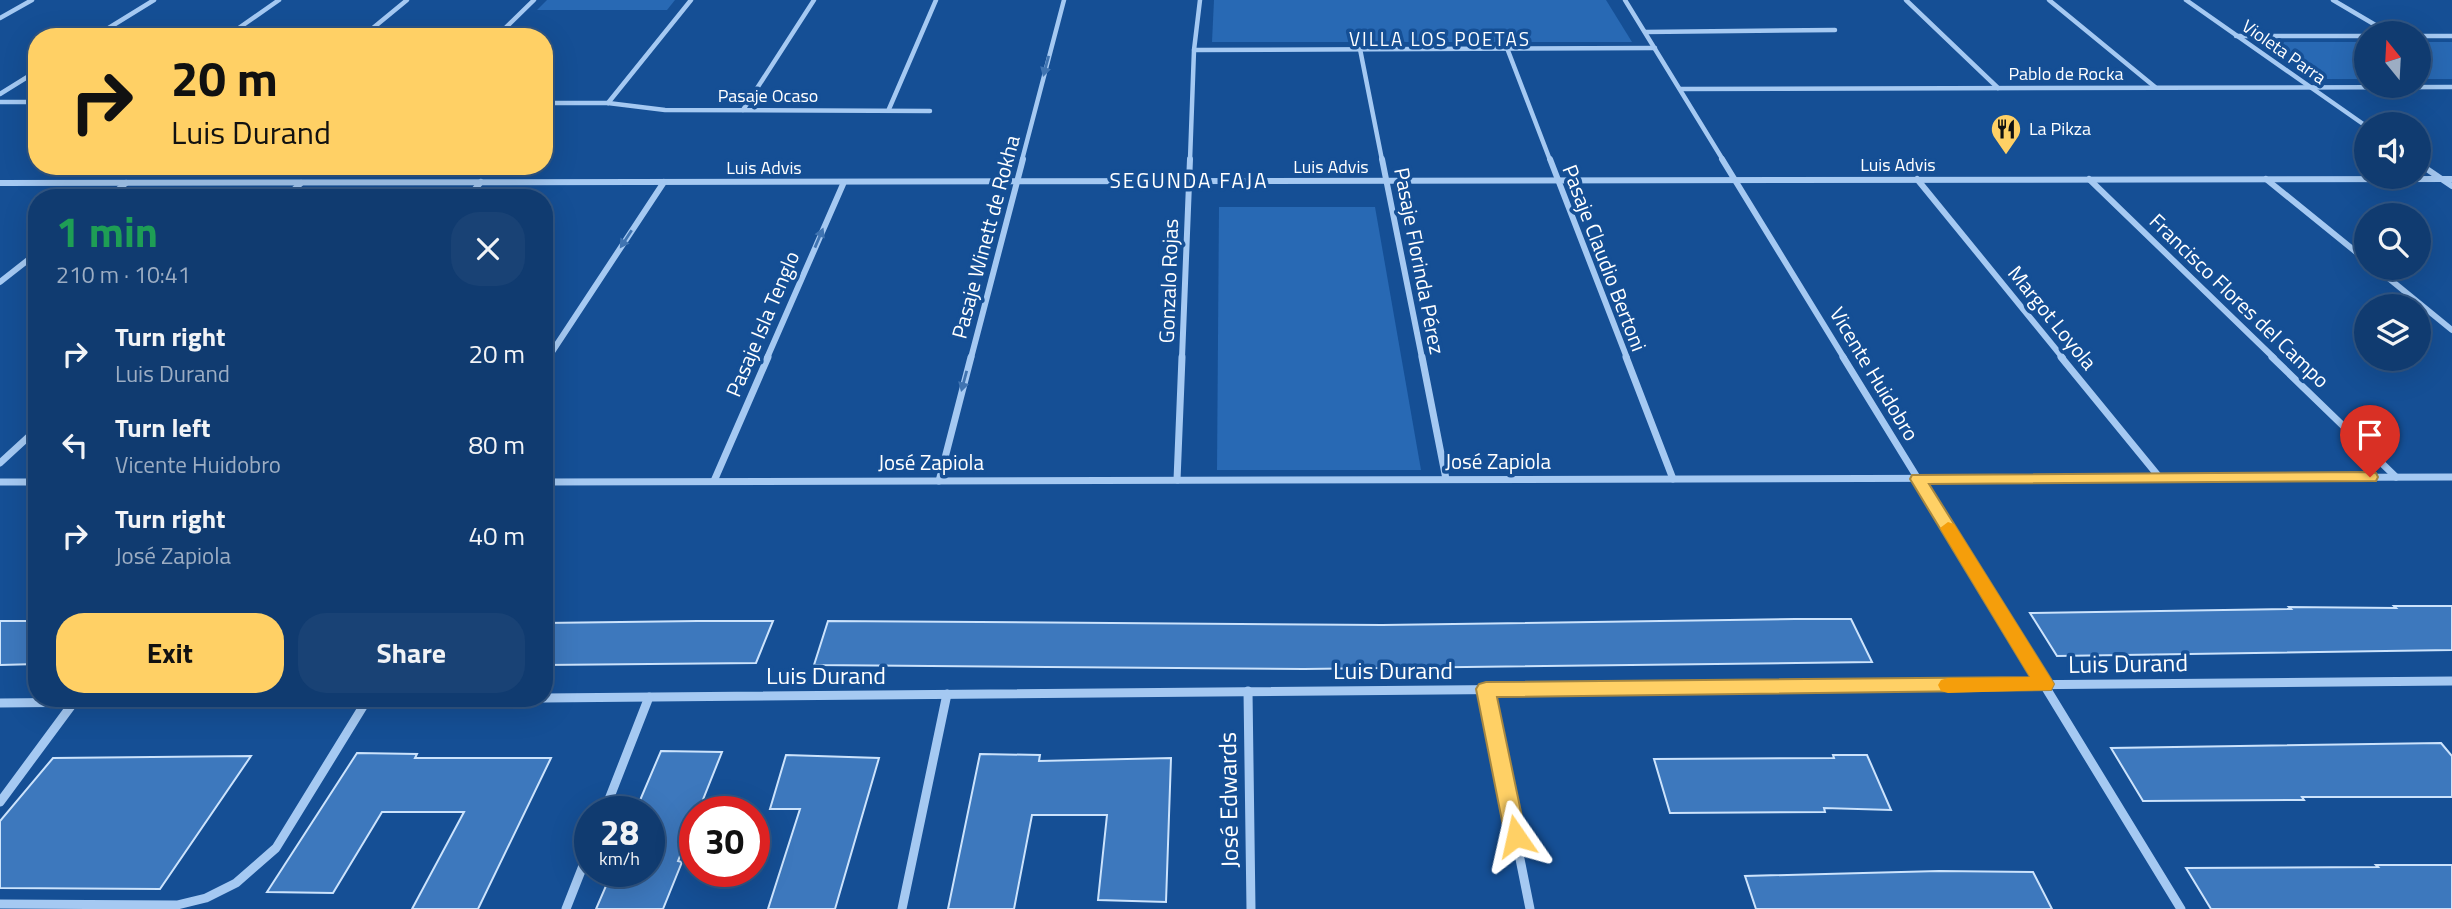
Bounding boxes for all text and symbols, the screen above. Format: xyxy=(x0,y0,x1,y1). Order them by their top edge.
street label: Violeta Parra xyxy=(2237,13,2332,91)
north arrow xyxy=(2354,21,2431,98)
map controls xyxy=(2354,21,2431,371)
district label: VILLA LOS POETAS xyxy=(1349,24,1531,53)
text: 20 m xyxy=(171,40,278,115)
one-way arrow xyxy=(1040,55,1051,77)
icon: right xyxy=(56,56,147,147)
street label: Pablo de Rocka xyxy=(2008,60,2124,87)
street label: Pasaje Ocaso xyxy=(718,82,818,109)
text: Luis Durand xyxy=(171,108,331,156)
restaurant icon: La Pikza xyxy=(1989,112,2023,156)
button: sound xyxy=(2354,112,2431,189)
place label: La Pikza xyxy=(2029,115,2091,142)
street label: Pasaje Winett de Rokha xyxy=(942,131,1028,342)
street label: Luis Advis xyxy=(1860,151,1936,178)
street label: Luis Advis xyxy=(1293,153,1369,180)
street label: Luis Advis xyxy=(726,154,802,181)
street label: Pasaje Claudio Bertoni xyxy=(1555,160,1655,356)
district label: SEGUNDA FAJA xyxy=(1109,164,1269,196)
street label: Pasaje Florinda Pérez xyxy=(1386,165,1454,357)
text: 1 min xyxy=(56,199,158,263)
button: search xyxy=(2354,203,2431,280)
street label: Francisco Flores del Campo xyxy=(2142,205,2337,395)
button: close xyxy=(451,212,525,286)
street label: Gonzalo Rojas xyxy=(1150,218,1186,344)
one-way arrow xyxy=(813,228,825,248)
one-way arrow xyxy=(620,230,633,249)
street label: Pasaje Isla Tenglo xyxy=(717,246,807,402)
text: 210 m · 10:41 xyxy=(56,257,191,292)
street label: Margot Loyola xyxy=(2001,258,2105,377)
button: layers xyxy=(2354,294,2431,371)
street label: Vicente Huidobro xyxy=(1822,300,1928,447)
text: Turn right xyxy=(115,317,226,356)
text: 20 m xyxy=(468,334,525,373)
icon: right xyxy=(56,335,94,373)
text: Luis Durand xyxy=(115,356,230,391)
one-way arrow xyxy=(959,371,969,392)
pin xyxy=(2340,405,2400,477)
text: Turn left xyxy=(115,408,210,447)
icon: arrive xyxy=(2351,416,2389,454)
text: 80 m xyxy=(468,425,525,464)
icon: left xyxy=(56,426,94,464)
street label: José Zapiola xyxy=(1445,445,1551,477)
street label: José Zapiola xyxy=(878,446,984,478)
text: Vicente Huidobro xyxy=(115,447,281,482)
text: Turn right xyxy=(115,499,226,538)
text: 40 m xyxy=(468,516,525,555)
icon: right xyxy=(56,517,94,555)
text: José Zapiola xyxy=(115,538,231,573)
button: Exit xyxy=(56,613,284,693)
button: Share xyxy=(298,613,525,693)
street label: Luis Durand xyxy=(2068,644,2188,682)
street label: Luis Durand xyxy=(1333,652,1453,688)
street label: Luis Durand xyxy=(766,657,886,693)
street label: José Edwards xyxy=(1209,732,1247,868)
speed limit sign: 30 xyxy=(679,796,770,887)
position arrow xyxy=(1479,799,1553,873)
text: 28 xyxy=(600,805,639,859)
text: km/h xyxy=(599,845,640,872)

